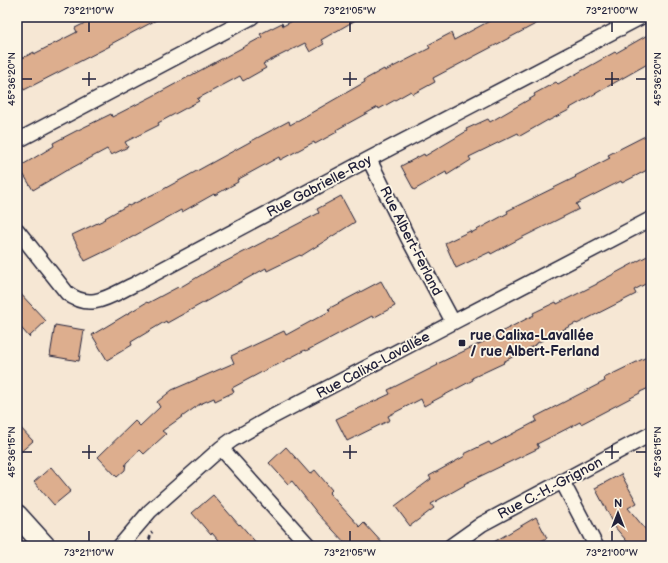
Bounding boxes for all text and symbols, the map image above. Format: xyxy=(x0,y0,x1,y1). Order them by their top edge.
text: 73°21'10"W xyxy=(64,5,114,17)
text: 73°21'05"W xyxy=(324,5,376,17)
text: 73°21'00"W xyxy=(586,5,638,17)
text: 45°36'20"N xyxy=(6,52,18,106)
text: 45°36'20"N xyxy=(652,52,664,106)
street label: Rue Gabrielle-Roy xyxy=(264,151,375,221)
street label: Rue Albert-Ferland xyxy=(376,183,446,299)
place label: rue Calixa-Lavallée / rue Albert-Ferland xyxy=(470,327,600,360)
street label: Rue Calixa-Lavallée xyxy=(313,328,433,402)
marker: rue Calixa-Lavallée / rue Albert-Ferland xyxy=(457,338,467,348)
text: 45°36'15"N xyxy=(6,426,18,478)
text: 45°36'15"N xyxy=(652,426,664,478)
street label: Rue C.-H.-Grignon xyxy=(495,453,605,523)
north arrow xyxy=(598,493,638,533)
text: N xyxy=(614,497,622,510)
text: 73°21'10"W xyxy=(64,547,114,559)
text: 73°21'05"W xyxy=(324,547,376,559)
text: 73°21'00"W xyxy=(586,547,638,559)

